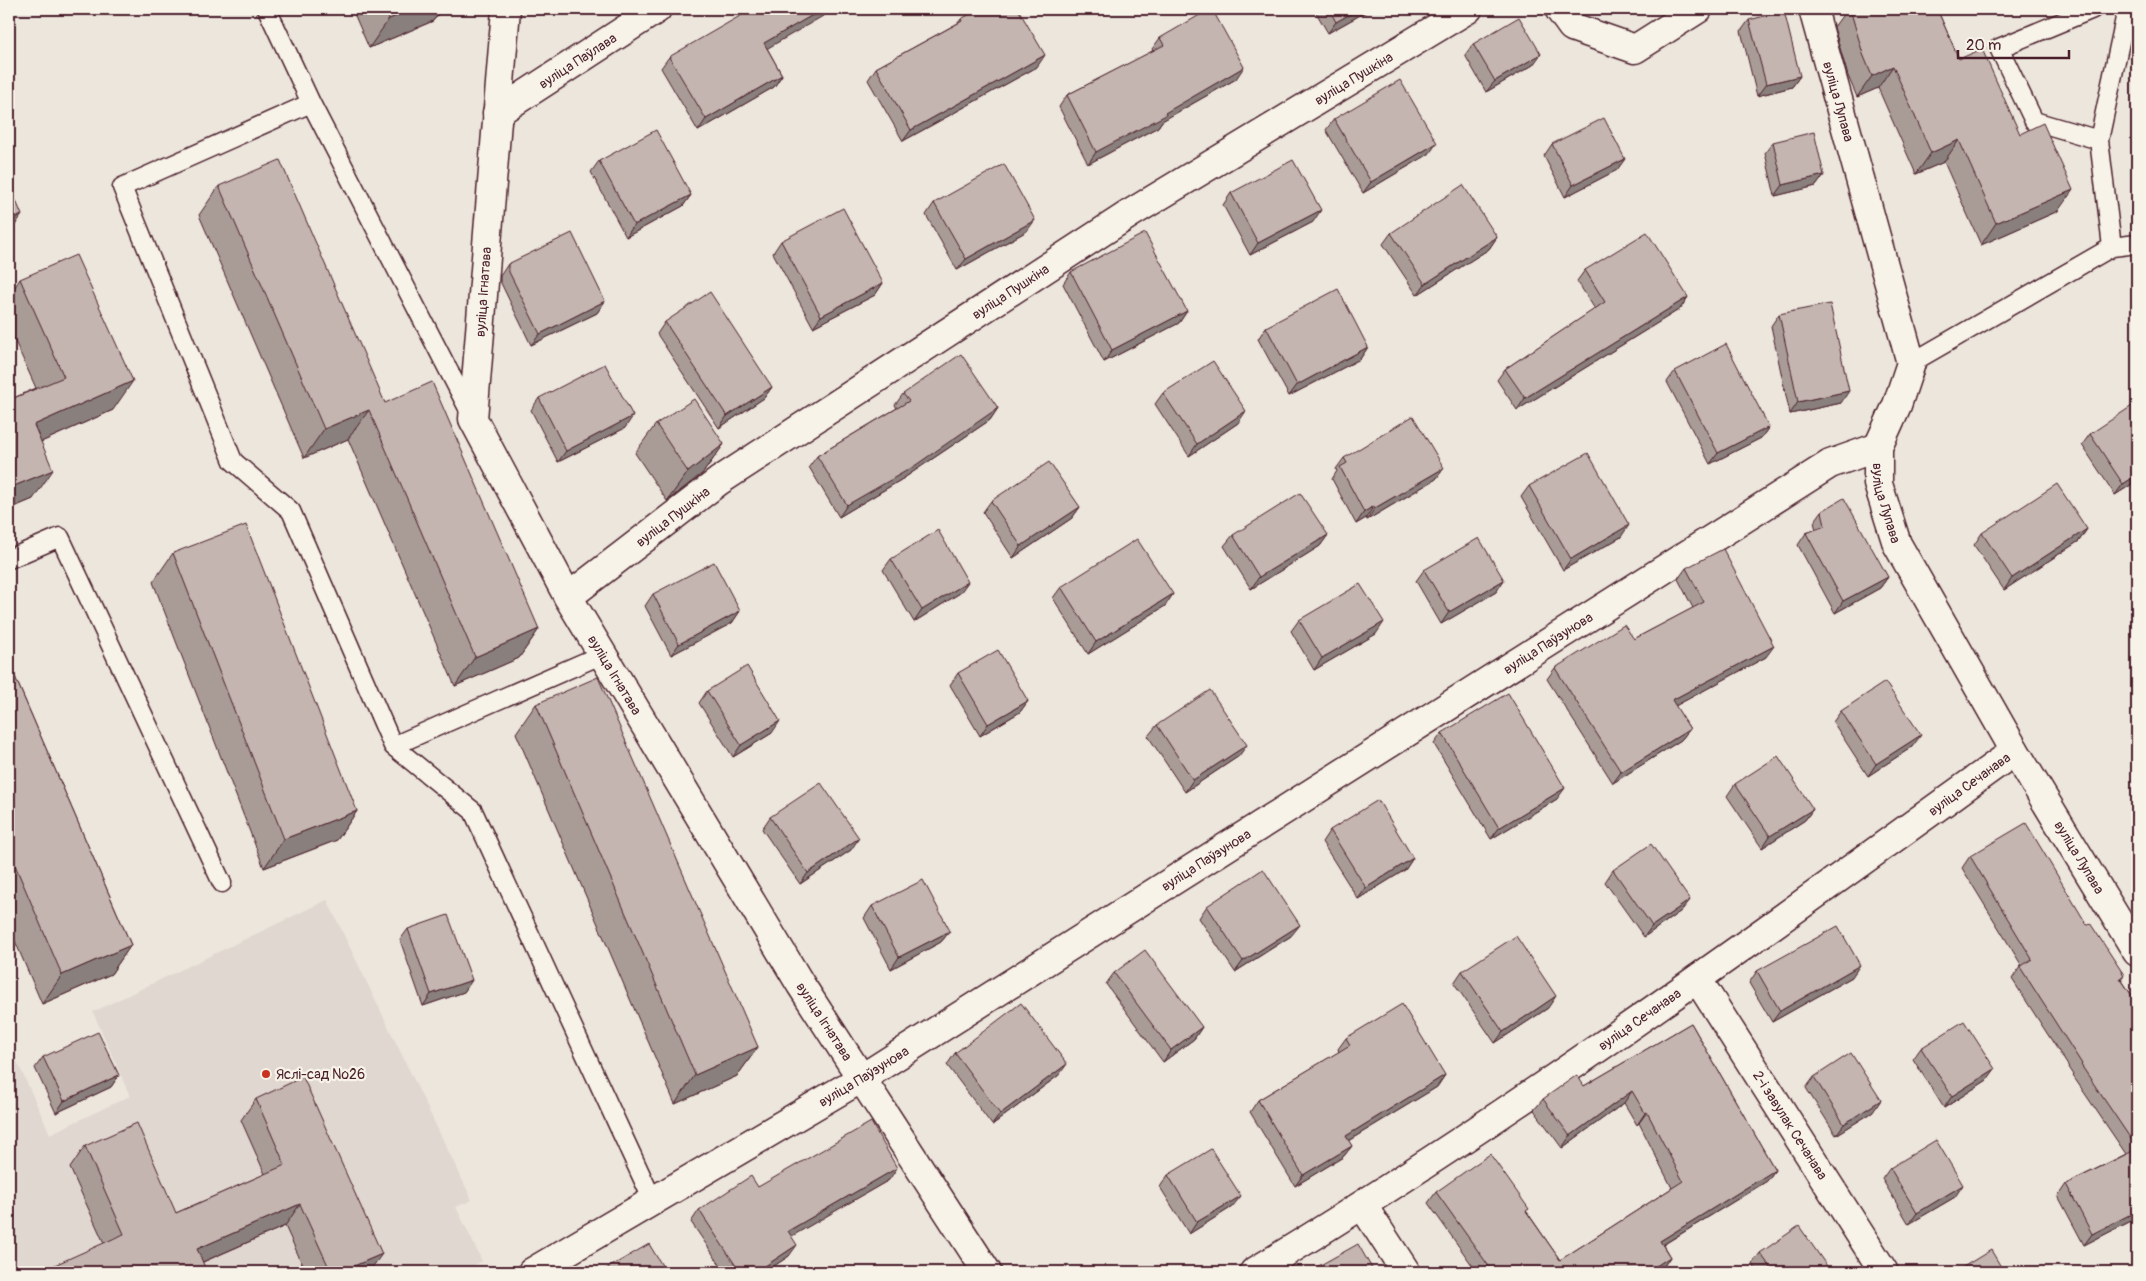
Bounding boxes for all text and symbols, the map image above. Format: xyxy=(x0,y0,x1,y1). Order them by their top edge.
scale bar xyxy=(1958,28,2070,60)
street label: вуліца Паўлава xyxy=(536,30,620,93)
text: 20 m xyxy=(1966,36,2001,55)
street label: вуліца Пушкіна xyxy=(1311,49,1396,109)
street label: вуліца Лупава xyxy=(1819,60,1857,144)
street label: вуліца Ігнатава xyxy=(472,246,495,338)
street label: вуліца Пушкіна xyxy=(969,261,1052,323)
street label: вуліца Лупава xyxy=(1869,463,1904,545)
street label: вуліца Пушкіна xyxy=(633,483,713,551)
street label: вуліца Паўзунова xyxy=(1500,609,1596,678)
street label: вуліца Ігнатава xyxy=(584,632,645,718)
street label: вуліца Сечанава xyxy=(1925,749,2014,820)
street label: вуліца Лупава xyxy=(2050,818,2108,897)
street label: вуліца Паўзунова xyxy=(1158,826,1254,895)
street label: вуліца Ігнатава xyxy=(792,979,856,1064)
street label: вуліца Сечанава xyxy=(1595,985,1684,1054)
street label: вуліца Паўзунова xyxy=(816,1043,912,1111)
place label: Яслі-сад №26 xyxy=(276,1066,365,1083)
marker: Яслі-сад №26 xyxy=(260,1068,272,1080)
street label: 2-і завулак Сечанава xyxy=(1749,1068,1831,1183)

